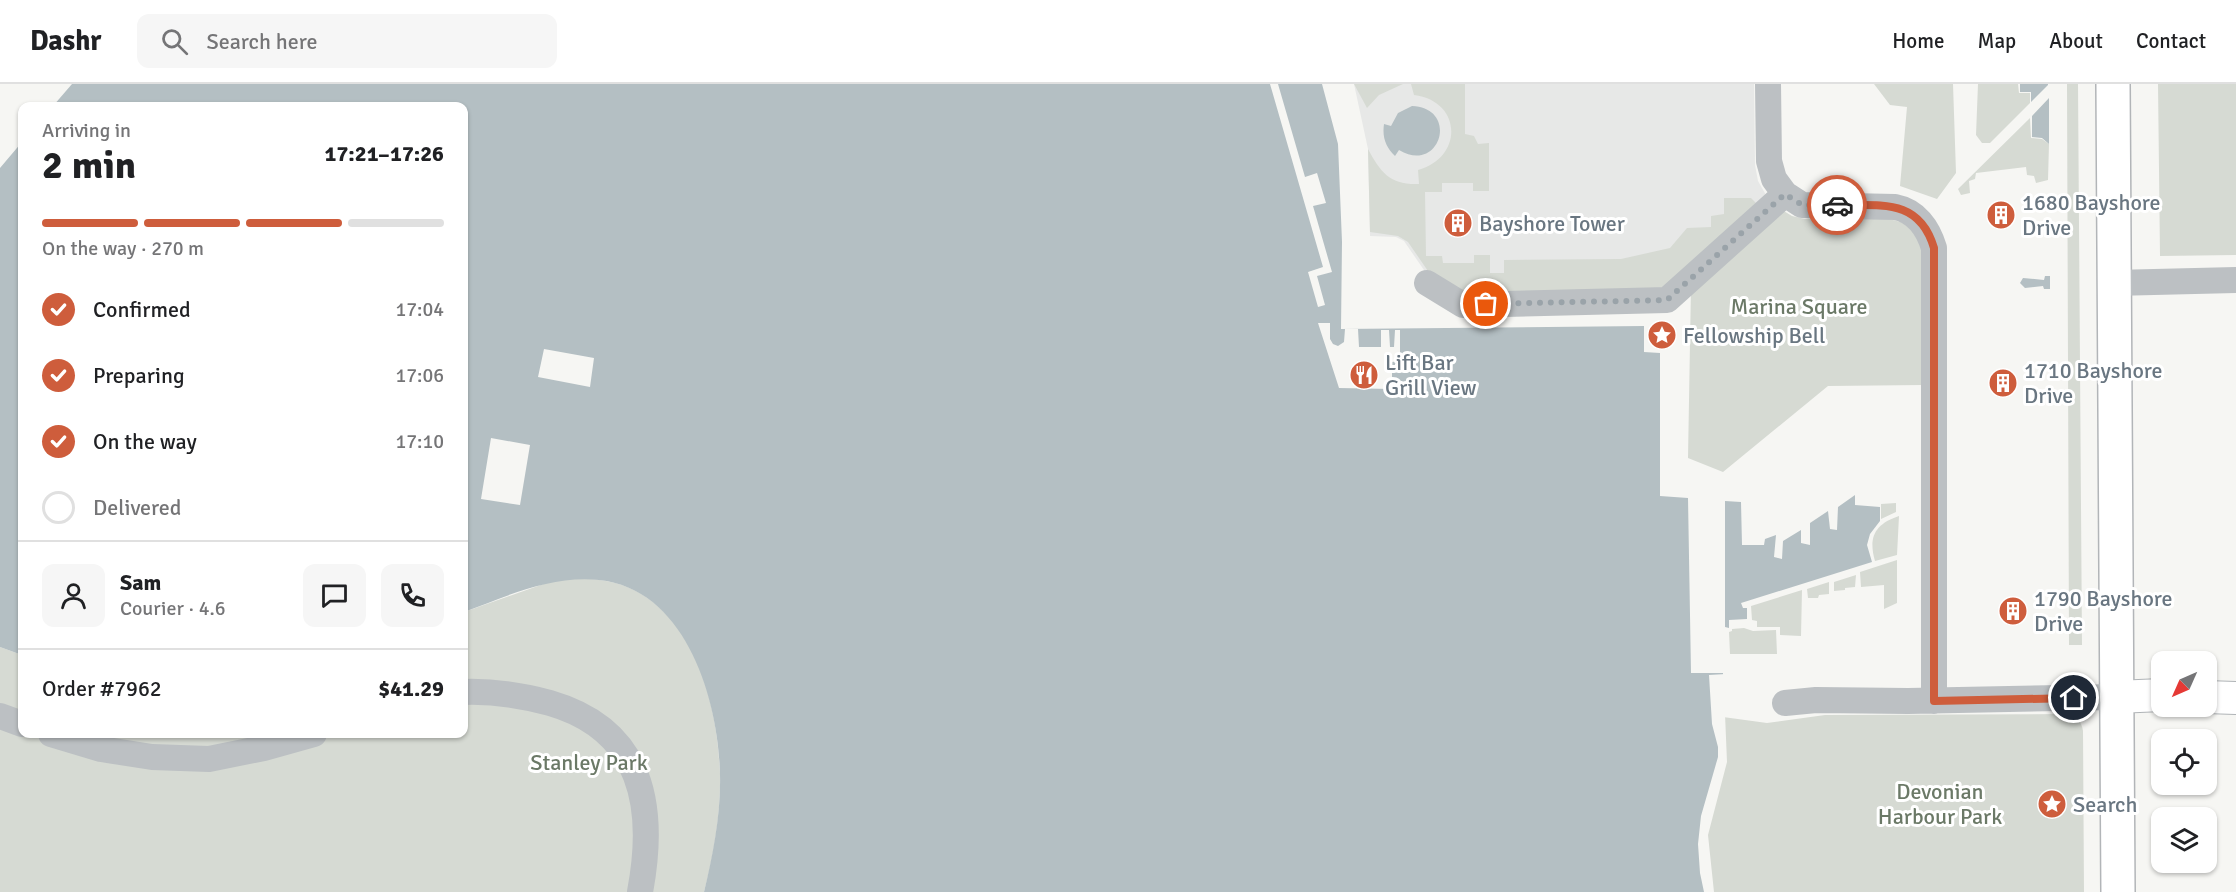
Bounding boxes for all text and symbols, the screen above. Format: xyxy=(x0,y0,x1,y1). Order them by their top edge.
search box xyxy=(137,14,557,68)
text: Dashr xyxy=(30,24,101,58)
icon: search xyxy=(158,25,191,58)
text: Search here xyxy=(206,28,317,55)
text: Home xyxy=(1892,28,1945,54)
text: Map xyxy=(1978,28,2016,54)
text: About xyxy=(2049,28,2103,54)
text: Contact xyxy=(2136,28,2206,54)
text: Arriving in xyxy=(42,118,131,143)
text: 17:21–17:26 xyxy=(325,140,444,167)
text: 2 min xyxy=(42,141,136,189)
courier xyxy=(1807,175,1867,235)
icon: car xyxy=(1821,189,1854,222)
place label: 1680 Bayshore Drive xyxy=(2022,189,2161,241)
building icon: 1680 Bayshore Drive xyxy=(1985,199,2017,231)
building icon: Bayshore Tower xyxy=(1442,207,1474,239)
place label: Bayshore Tower xyxy=(1479,210,1625,237)
text: On the way · 270 m xyxy=(42,236,204,261)
pin xyxy=(1460,278,1511,329)
icon: bag xyxy=(1469,287,1502,320)
icon: check xyxy=(42,293,75,326)
park label: Marina Square xyxy=(1730,293,1868,320)
text: Confirmed xyxy=(93,296,191,323)
text: 17:04 xyxy=(395,297,444,322)
place icon: Fellowship Bell xyxy=(1646,319,1678,351)
place label: Fellowship Bell xyxy=(1683,322,1826,349)
place label: Lift Bar Grill View xyxy=(1385,349,1476,401)
place label: 1710 Bayshore Drive xyxy=(2024,357,2163,409)
icon: check xyxy=(42,359,75,392)
restaurant icon: Lift Bar Grill View xyxy=(1348,359,1380,391)
text: Preparing xyxy=(93,362,185,389)
text: 17:06 xyxy=(395,363,444,388)
building icon: 1710 Bayshore Drive xyxy=(1987,367,2019,399)
icon: check xyxy=(42,425,75,458)
text: On the way xyxy=(93,428,197,455)
text: 17:10 xyxy=(395,429,444,454)
text: Delivered xyxy=(93,494,181,521)
button: person xyxy=(42,564,105,627)
button: chat xyxy=(303,564,366,627)
button: phone xyxy=(381,564,444,627)
text: Sam xyxy=(120,569,161,596)
place label: 1790 Bayshore Drive xyxy=(2034,585,2173,637)
building icon: 1790 Bayshore Drive xyxy=(1997,595,2029,627)
text: Courier · 4.6 xyxy=(120,596,226,621)
north arrow xyxy=(2151,651,2217,717)
map controls xyxy=(2151,651,2217,873)
pin xyxy=(2048,672,2099,723)
text: Order #7962 xyxy=(42,675,162,702)
text: $41.29 xyxy=(378,675,444,702)
icon: home xyxy=(2057,681,2090,714)
button: locate xyxy=(2151,729,2217,795)
park label: Stanley Park xyxy=(530,749,648,776)
park label: Devonian Harbour Park xyxy=(1878,778,2002,830)
place icon: Search xyxy=(2036,788,2068,820)
place label: Search xyxy=(2073,791,2137,818)
button: layers xyxy=(2151,807,2217,873)

